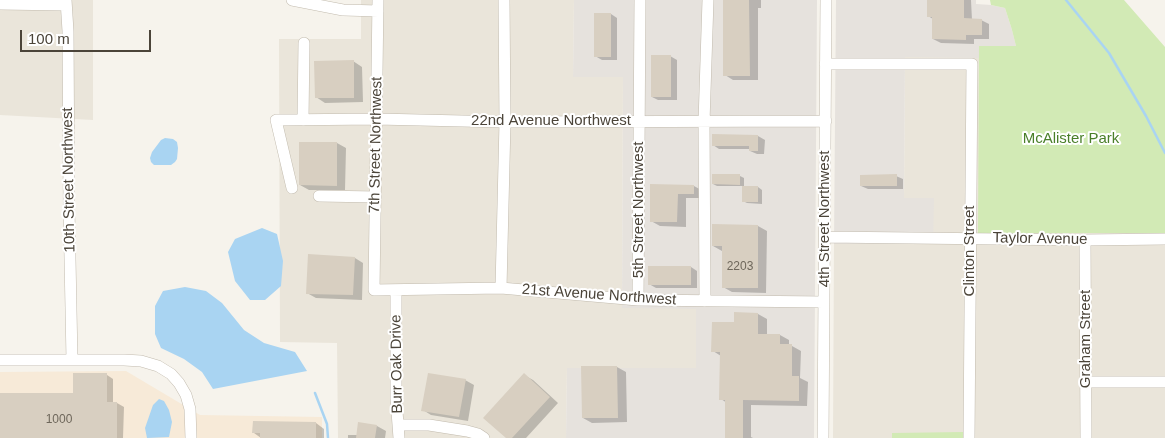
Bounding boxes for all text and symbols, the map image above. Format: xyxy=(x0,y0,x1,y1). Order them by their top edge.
scale bar xyxy=(22,20,154,52)
text: 100 m xyxy=(28,30,70,47)
street label: 7th Street Northwest xyxy=(366,76,386,214)
street label: 10th Street Northwest xyxy=(59,107,79,253)
street label: 22nd Avenue Northwest xyxy=(471,112,631,130)
park label: McAlister Park xyxy=(1023,130,1119,148)
street label: 5th Street Northwest xyxy=(630,142,648,278)
street label: 4th Street Northwest xyxy=(816,151,834,287)
street label: Clinton Street xyxy=(961,206,979,296)
street label: Taylor Avenue xyxy=(992,229,1088,249)
house number: 2203 xyxy=(727,260,753,274)
street label: 21st Avenue Northwest xyxy=(521,281,677,309)
street label: Graham Street xyxy=(1077,290,1095,388)
street label: Burr Oak Drive xyxy=(387,314,407,414)
house number: 1000 xyxy=(46,413,72,427)

